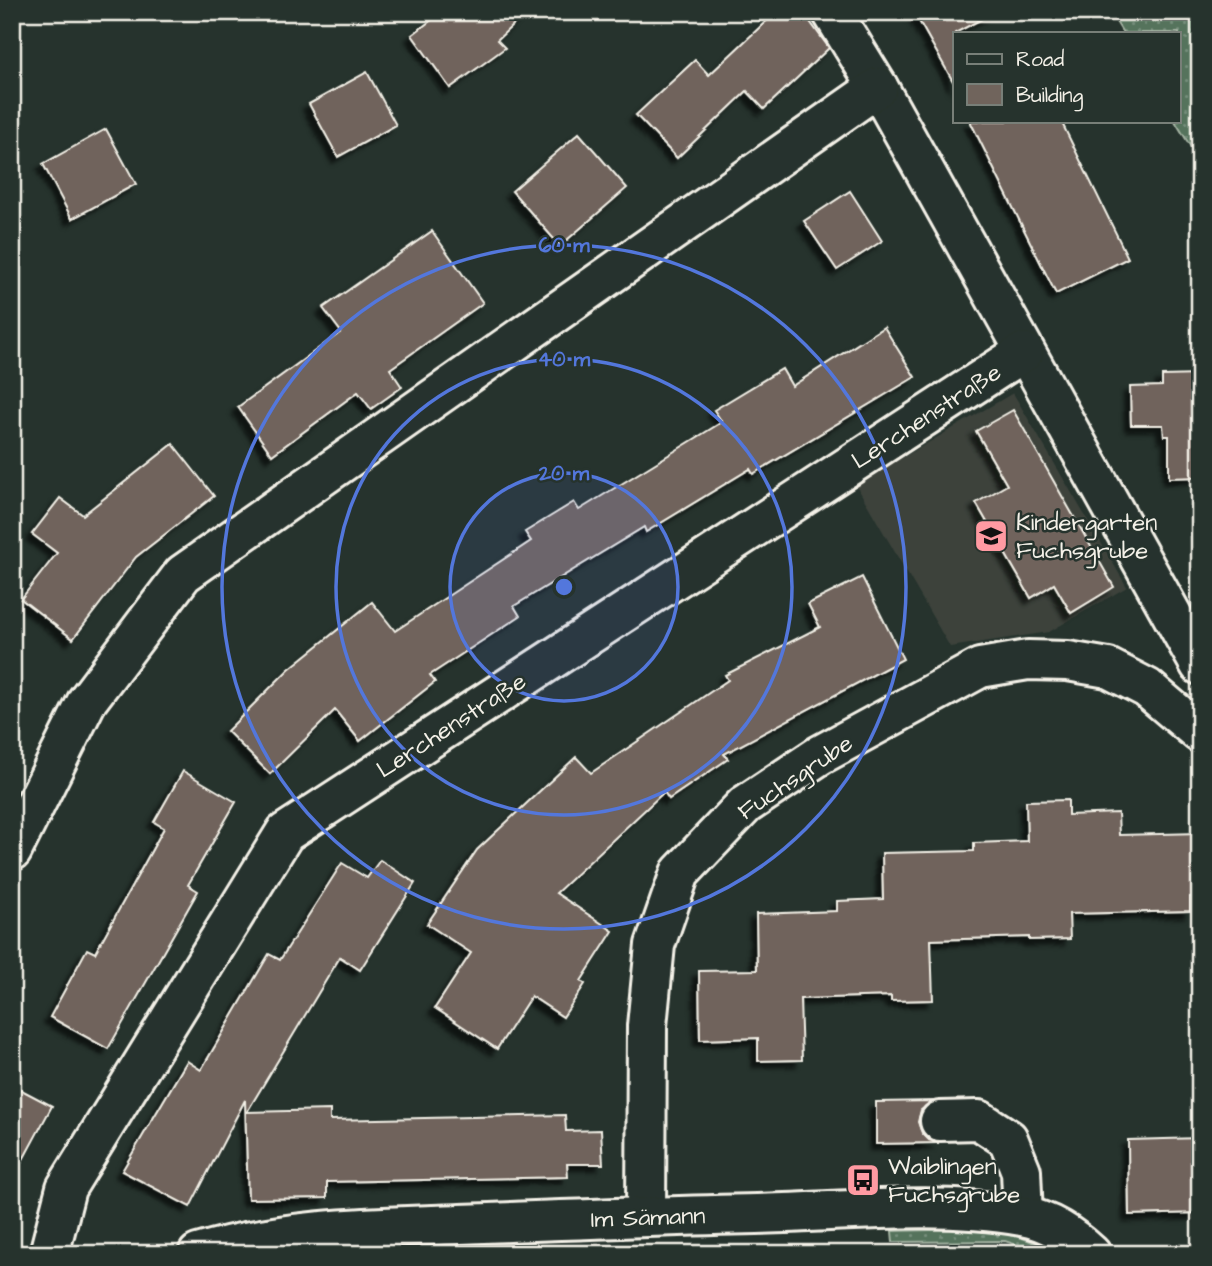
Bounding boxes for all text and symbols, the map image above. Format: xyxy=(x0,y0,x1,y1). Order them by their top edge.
legend xyxy=(953,32,1180,122)
text: Road xyxy=(1016,45,1064,74)
text: Building xyxy=(1016,81,1084,112)
text: 60 m xyxy=(538,231,590,260)
text: 40 m xyxy=(538,345,591,374)
street label: Lerchenstraße xyxy=(845,356,1008,478)
text: 20 m xyxy=(538,459,590,488)
place label: Kindergarten Fuchsgrube xyxy=(1016,506,1157,569)
school or university icon: Kindergarten Fuchsgrube xyxy=(972,517,1010,555)
centre of rings xyxy=(552,575,576,599)
street label: Lerchenstraße xyxy=(370,665,533,787)
street label: Fuchsgrube xyxy=(731,727,860,830)
place label: Waiblingen Fuchsgrube xyxy=(888,1150,1020,1213)
bus stop icon: Waiblingen Fuchsgrube xyxy=(844,1161,882,1199)
street label: Im Sämann xyxy=(590,1199,706,1237)

